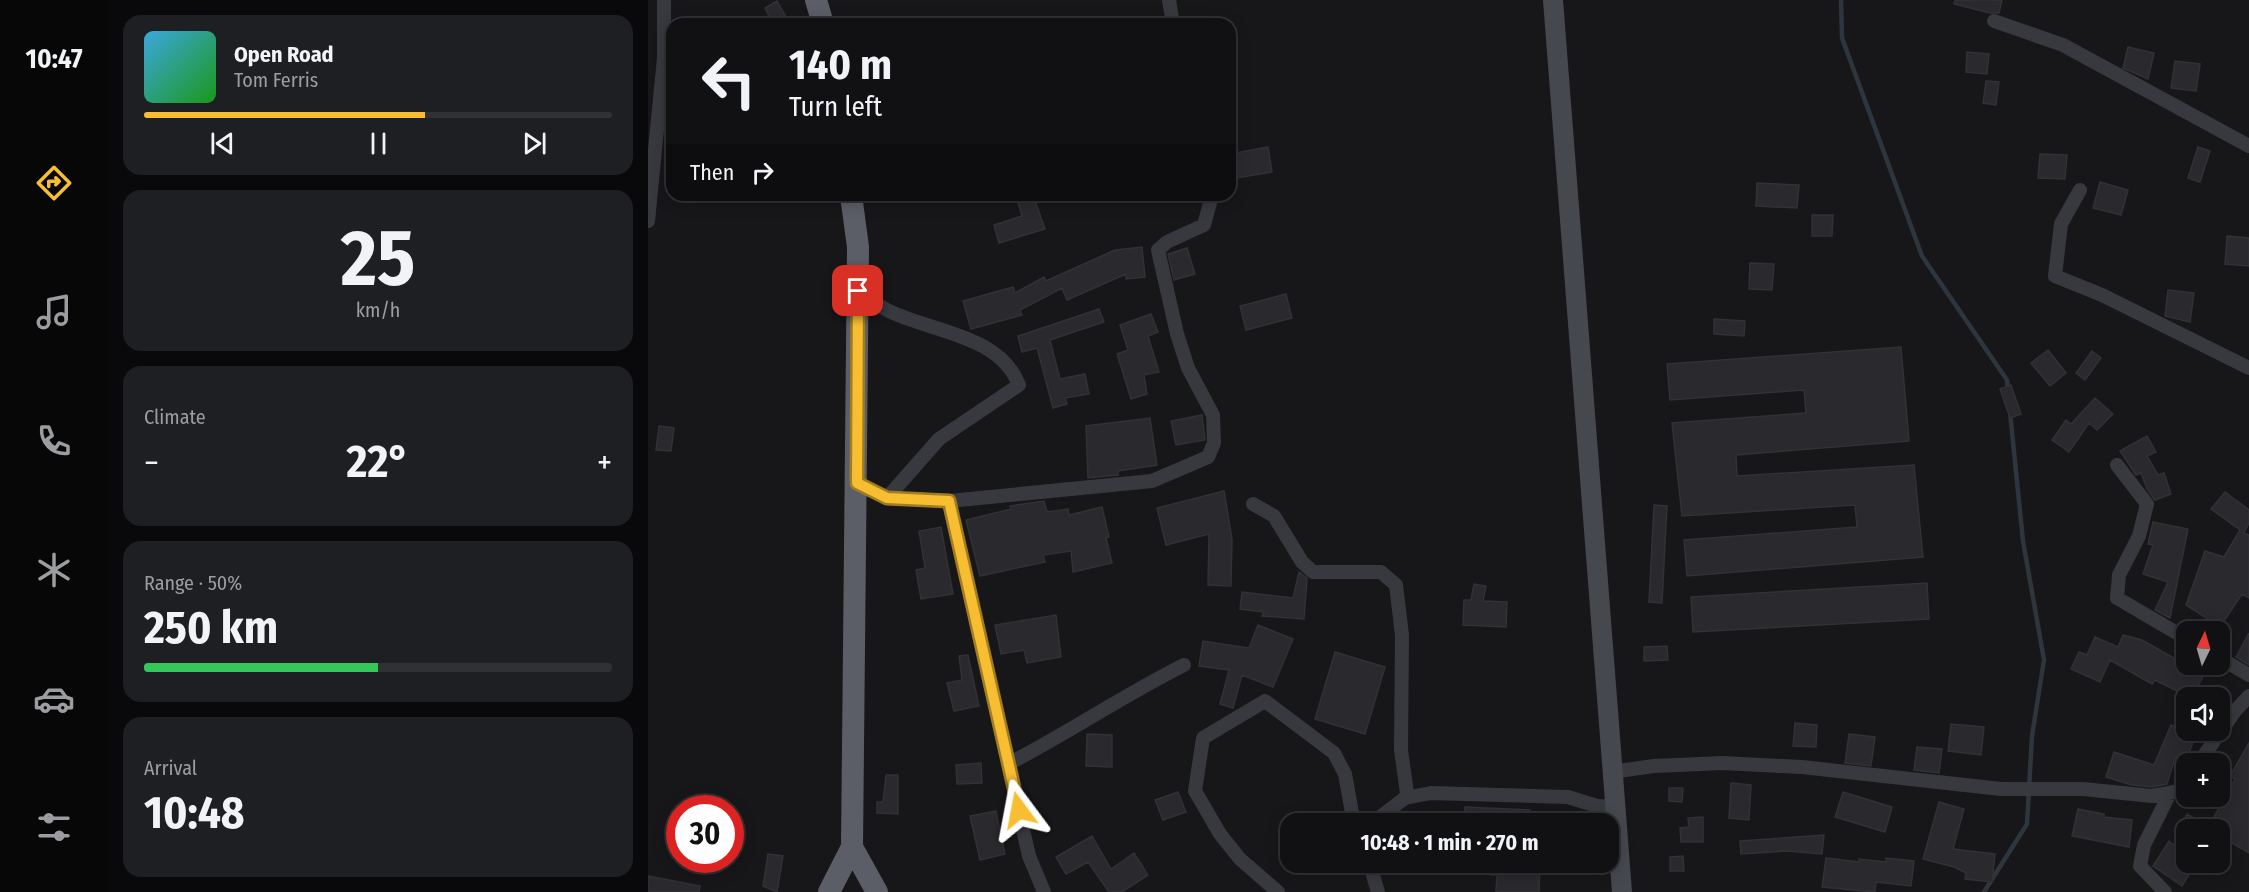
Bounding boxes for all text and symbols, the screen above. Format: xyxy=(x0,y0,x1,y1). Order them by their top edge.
text: 140 m xyxy=(789,40,892,90)
text: Open Road xyxy=(234,41,334,68)
icon: left xyxy=(690,42,768,120)
text: 10:47 xyxy=(25,43,83,75)
text: Tom Ferris xyxy=(234,68,318,92)
text: Turn left xyxy=(789,91,882,123)
icon: previous xyxy=(206,127,239,160)
icon: pause xyxy=(362,127,395,160)
icon: next xyxy=(518,127,551,160)
icon: right xyxy=(746,156,779,189)
text: Then xyxy=(690,159,734,186)
icon: directions xyxy=(33,162,75,204)
text: 25 xyxy=(341,212,415,306)
pin xyxy=(832,265,883,316)
icon: arrive xyxy=(841,274,874,307)
icon: music xyxy=(33,291,75,333)
text: km/h xyxy=(356,298,400,322)
text: Climate xyxy=(144,405,206,429)
icon: phone xyxy=(33,420,75,462)
text: 22° xyxy=(347,435,409,489)
text: − xyxy=(144,443,159,483)
text: + xyxy=(597,443,612,483)
icon: climate xyxy=(33,549,75,591)
text: Range · 50% xyxy=(144,571,242,595)
text: 250 km xyxy=(144,601,278,655)
north arrow xyxy=(2176,621,2230,675)
map controls xyxy=(2176,621,2230,873)
icon: car xyxy=(33,678,75,720)
button: sound xyxy=(2176,687,2230,741)
button: + xyxy=(2176,753,2230,807)
text: Arrival xyxy=(144,756,197,780)
position arrow xyxy=(987,778,1051,842)
text: 10:48 xyxy=(144,786,245,840)
speed limit sign: 30 xyxy=(666,795,744,873)
icon: filters xyxy=(33,806,75,848)
button: − xyxy=(2176,819,2230,873)
text: 10:48 · 1 min · 270 m xyxy=(1360,829,1539,856)

